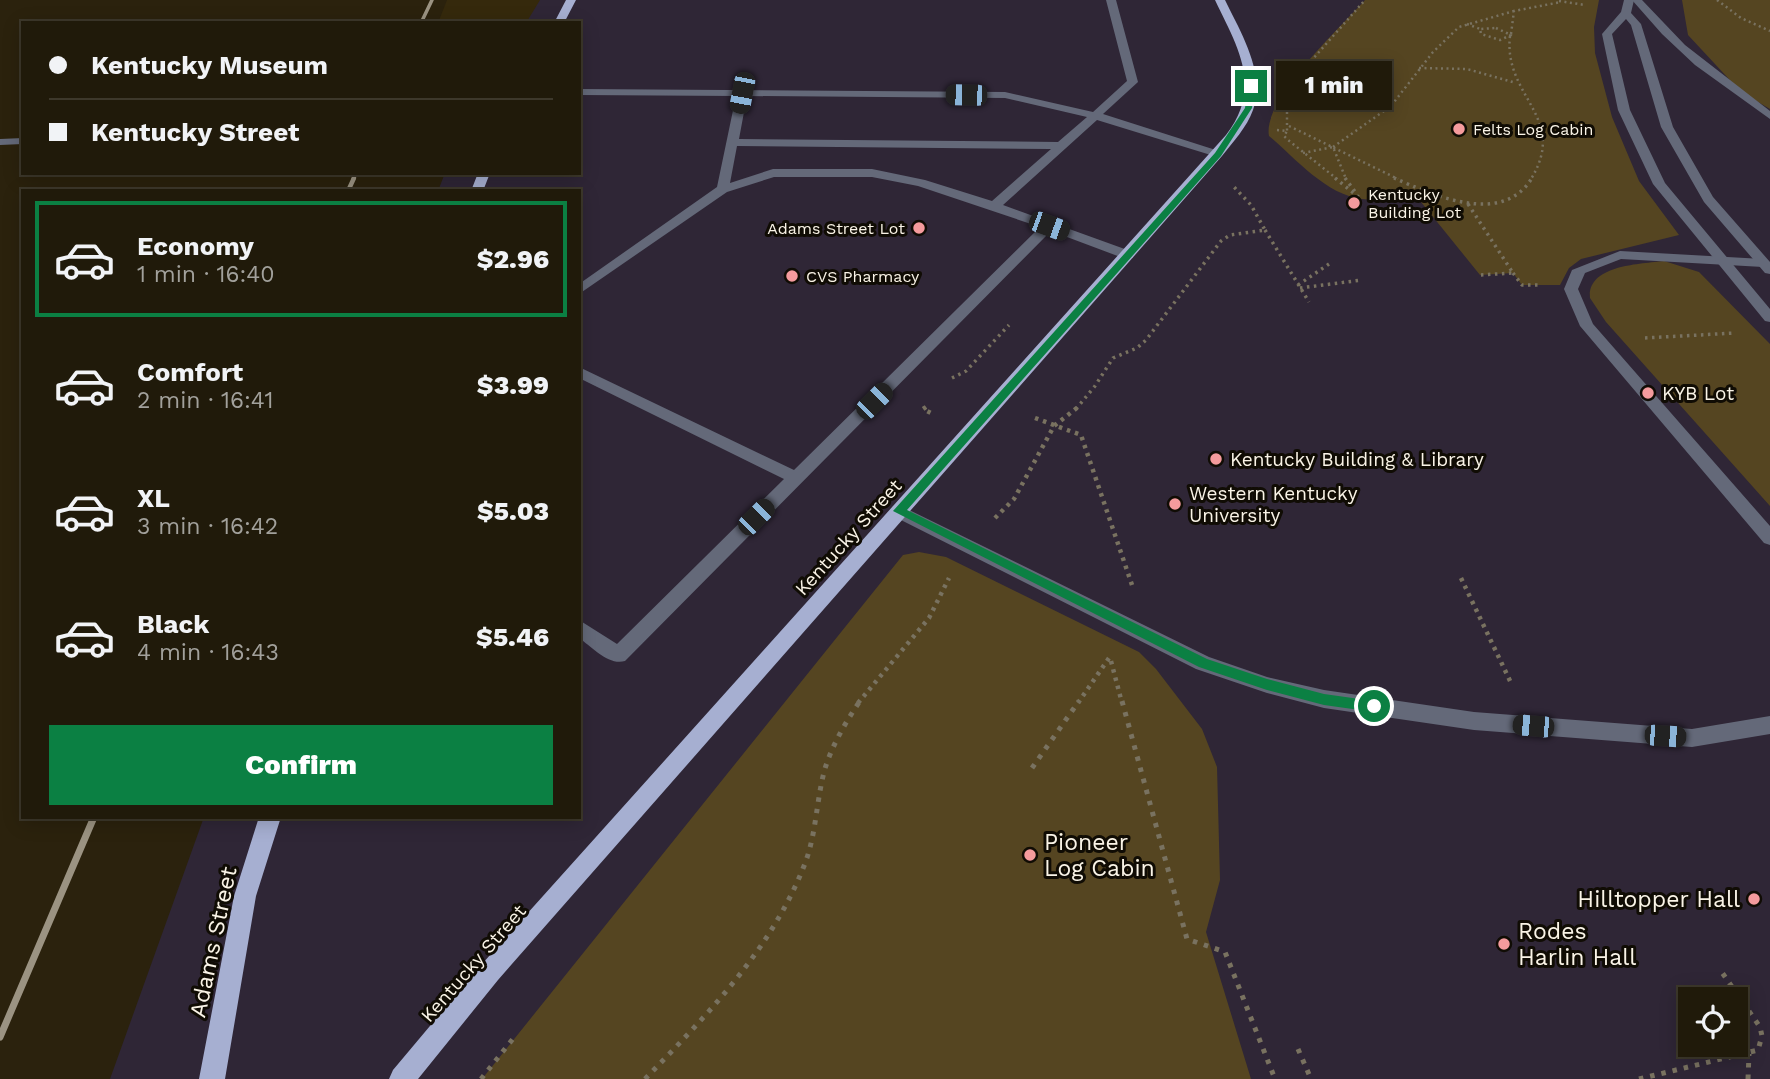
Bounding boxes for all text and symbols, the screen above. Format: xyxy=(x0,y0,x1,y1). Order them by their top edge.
text: Kentucky Museum xyxy=(91,50,328,80)
callout: 1 min xyxy=(1276,62,1391,110)
car xyxy=(728,70,757,116)
route end xyxy=(1235,70,1267,102)
text: 1 min xyxy=(1304,72,1364,99)
car xyxy=(945,84,988,106)
text: Kentucky Street xyxy=(91,117,299,147)
place label: Felts Log Cabin xyxy=(1473,120,1593,139)
marker: Felts Log Cabin xyxy=(1451,121,1467,137)
place label: Kentucky Building Lot xyxy=(1368,185,1461,222)
marker: Kentucky Building Lot xyxy=(1346,195,1362,211)
car xyxy=(1026,209,1073,243)
place label: Adams Street Lot xyxy=(767,219,905,238)
marker: Adams Street Lot xyxy=(911,220,927,236)
icon: car xyxy=(53,228,116,291)
text: Economy xyxy=(137,231,254,261)
text: $2.96 xyxy=(477,244,549,274)
text: 1 min · 16:40 xyxy=(137,261,275,288)
place label: CVS Pharmacy xyxy=(806,267,920,286)
marker: CVS Pharmacy xyxy=(784,268,800,284)
icon: car xyxy=(53,354,116,417)
text: Comfort xyxy=(137,357,243,387)
text: $3.99 xyxy=(477,370,549,400)
car xyxy=(852,379,897,423)
place label: KYB Lot xyxy=(1662,382,1734,405)
marker: KYB Lot xyxy=(1640,385,1656,401)
text: 2 min · 16:41 xyxy=(137,387,273,414)
place label: Kentucky Building & Library xyxy=(1230,448,1484,471)
marker: Kentucky Building & Library xyxy=(1208,451,1224,467)
street label: Kentucky Street xyxy=(790,474,907,600)
icon: car xyxy=(53,480,116,543)
place label: Western Kentucky University xyxy=(1189,482,1358,527)
text: XL xyxy=(137,483,170,513)
car xyxy=(734,495,779,539)
text: $5.03 xyxy=(477,496,549,526)
marker: Western Kentucky University xyxy=(1167,496,1183,512)
text: 3 min · 16:42 xyxy=(137,513,278,540)
icon: car xyxy=(53,606,116,669)
text: Black xyxy=(137,609,209,639)
text: $5.46 xyxy=(476,622,549,652)
text: 4 min · 16:43 xyxy=(137,639,279,666)
route start xyxy=(1358,690,1390,722)
car xyxy=(1512,714,1555,738)
car xyxy=(1644,724,1687,748)
button: Confirm xyxy=(49,725,553,805)
place label: Pioneer Log Cabin xyxy=(1044,829,1155,882)
marker: Pioneer Log Cabin xyxy=(1022,847,1038,863)
street label: Adams Street xyxy=(184,864,243,1020)
place label: Hilltopper Hall xyxy=(1577,886,1740,913)
marker: Hilltopper Hall xyxy=(1746,891,1762,907)
street label: Kentucky Street xyxy=(416,900,531,1027)
place label: Rodes Harlin Hall xyxy=(1518,918,1636,971)
marker: Rodes Harlin Hall xyxy=(1496,936,1512,952)
map controls xyxy=(1678,987,1748,1057)
button: locate xyxy=(1678,987,1748,1057)

